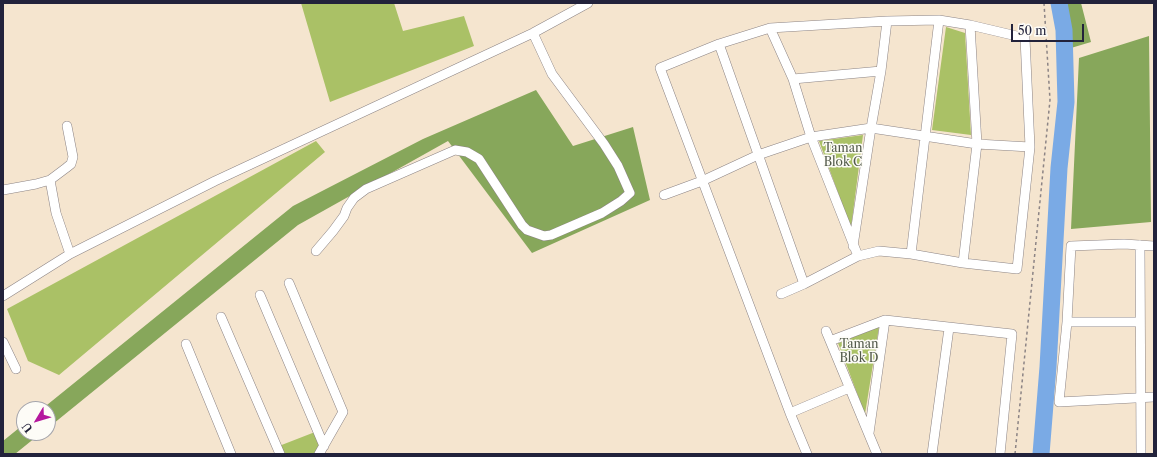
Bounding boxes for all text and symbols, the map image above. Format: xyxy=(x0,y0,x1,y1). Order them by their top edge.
scale bar xyxy=(1013,16,1086,42)
text: 50 m xyxy=(1018,23,1047,38)
park label: Taman Blok C xyxy=(823,142,863,170)
park label: Taman Blok D xyxy=(839,338,879,366)
north arrow xyxy=(16,401,56,441)
text: U xyxy=(19,420,36,436)

